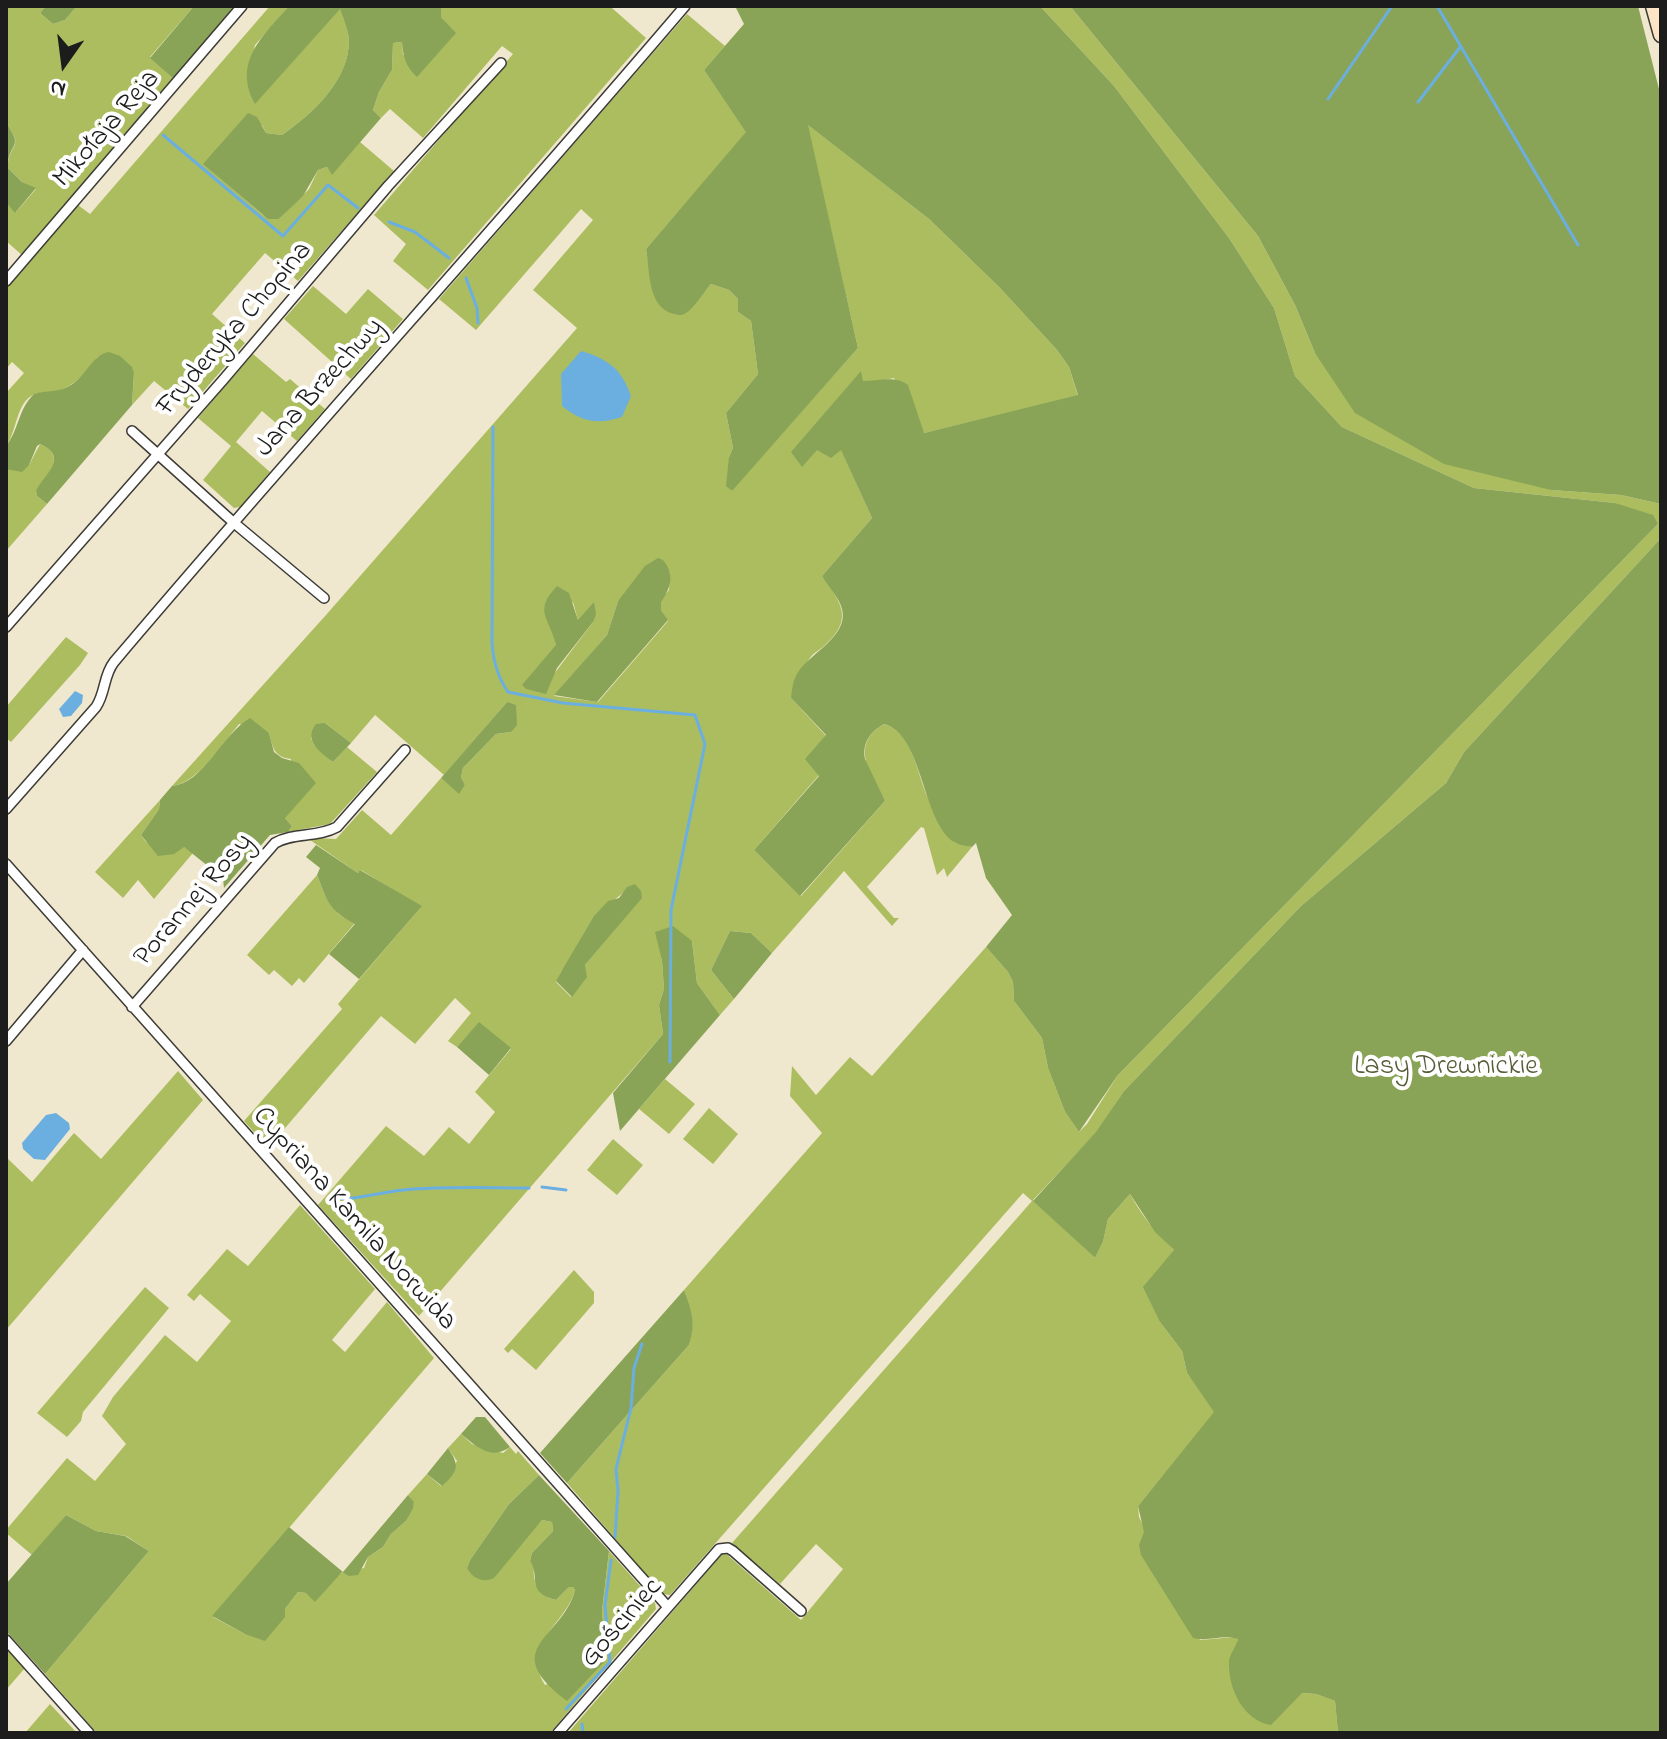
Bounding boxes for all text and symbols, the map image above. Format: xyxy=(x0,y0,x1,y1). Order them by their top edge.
north arrow xyxy=(24,24,104,104)
street label: Mikołaja Reja xyxy=(47,64,169,196)
text: N xyxy=(47,70,69,105)
street label: Fryderyka Chopina xyxy=(151,236,321,424)
street label: Jana Brzechwy xyxy=(250,312,392,466)
street label: Porannej Rosy xyxy=(128,828,262,974)
park label: Lasy Drewnickie xyxy=(1354,1051,1538,1085)
street label: Cypriana Kamila Norwida xyxy=(244,1101,462,1339)
street label: Gościniec xyxy=(575,1572,671,1676)

